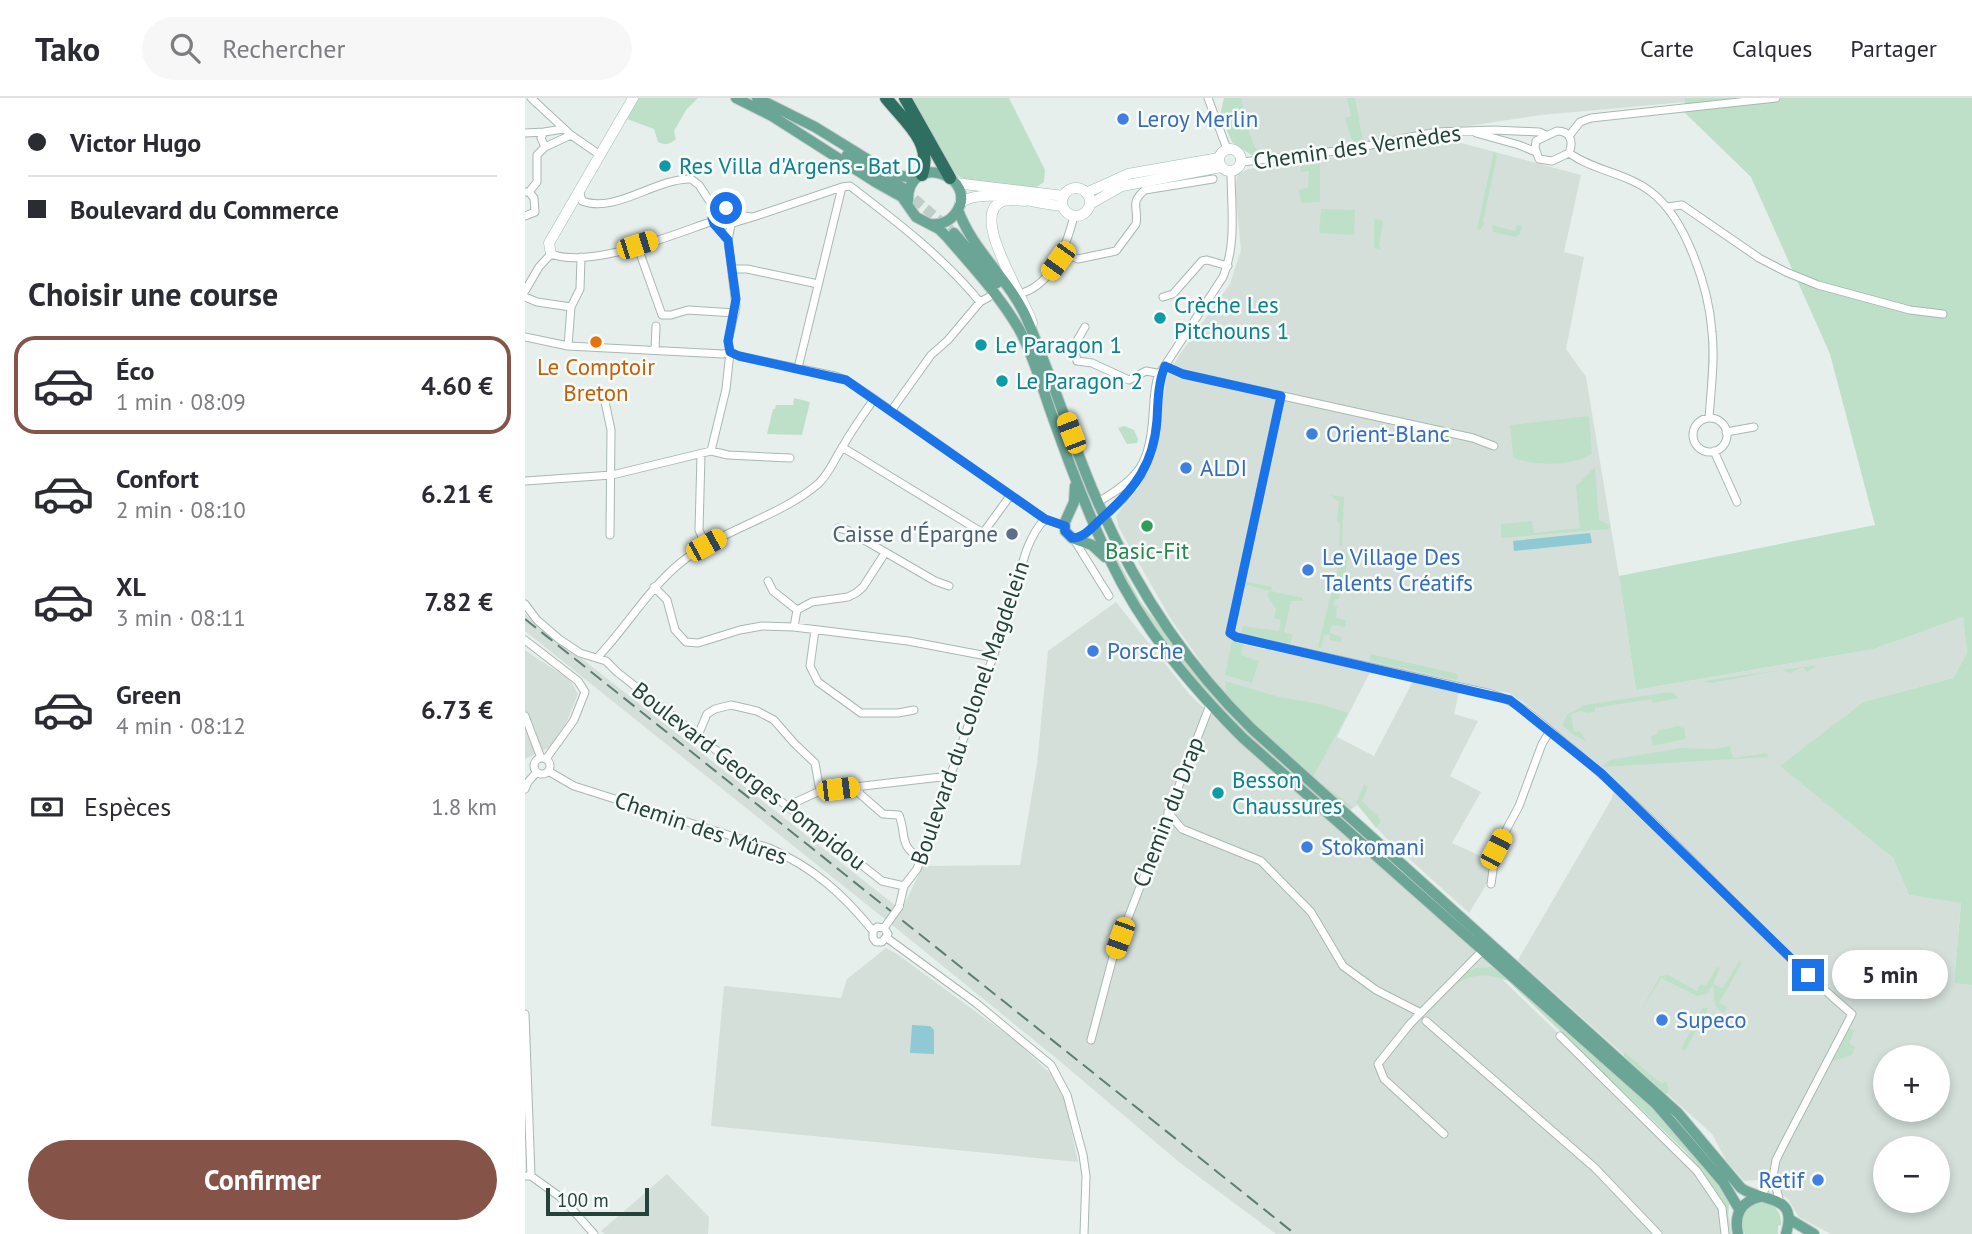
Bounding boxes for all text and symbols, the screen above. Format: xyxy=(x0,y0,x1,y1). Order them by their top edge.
search box xyxy=(142,17,632,80)
text: Tako xyxy=(35,27,100,70)
icon: search xyxy=(166,29,204,67)
text: Rechercher xyxy=(222,32,345,65)
text: Carte xyxy=(1640,33,1694,64)
text: Calques xyxy=(1732,33,1812,64)
text: Partager xyxy=(1850,33,1937,64)
place label: Leroy Merlin xyxy=(1137,104,1258,133)
marker: Leroy Merlin xyxy=(1115,111,1131,127)
street label: Chemin des Vernèdes xyxy=(1251,118,1463,175)
text: Victor Hugo xyxy=(70,126,201,159)
place label: Res Villa d'Argens - Bat D xyxy=(679,151,921,180)
marker: Res Villa d'Argens - Bat D xyxy=(657,158,673,174)
route start xyxy=(710,192,742,224)
text: Boulevard du Commerce xyxy=(70,193,339,226)
car xyxy=(614,229,661,261)
car xyxy=(1038,238,1079,284)
text: Choisir une course xyxy=(28,273,278,315)
place label: Crèche Les Pitchouns 1 xyxy=(1174,290,1289,345)
marker: Crèche Les Pitchouns 1 xyxy=(1152,310,1168,326)
place label: Le Paragon 1 xyxy=(995,330,1122,359)
marker: Le Comptoir Breton xyxy=(588,334,604,350)
marker: Le Paragon 1 xyxy=(973,337,989,353)
place label: Le Comptoir Breton xyxy=(537,352,655,407)
icon: car xyxy=(32,354,95,417)
text: Éco xyxy=(116,354,154,387)
place label: Le Paragon 2 xyxy=(1016,366,1143,395)
text: 4.60 € xyxy=(421,369,493,402)
marker: Le Paragon 2 xyxy=(994,373,1010,389)
text: 1 min · 08:09 xyxy=(116,387,246,416)
car xyxy=(1054,410,1089,456)
place label: Orient-Blanc xyxy=(1326,419,1450,448)
marker: Orient-Blanc xyxy=(1304,426,1320,442)
place label: ALDI xyxy=(1200,453,1247,482)
marker: ALDI xyxy=(1178,460,1194,476)
icon: car xyxy=(32,462,95,525)
text: Confort xyxy=(116,462,199,495)
text: 6.21 € xyxy=(421,477,493,510)
text: 2 min · 08:10 xyxy=(116,495,246,524)
marker: Basic-Fit xyxy=(1139,518,1155,534)
place label: Caisse d'Épargne xyxy=(832,519,998,548)
car xyxy=(683,526,730,564)
marker: Caisse d'Épargne xyxy=(1004,526,1020,542)
place label: Basic-Fit xyxy=(1105,536,1189,565)
place label: Le Village Des Talents Créatifs xyxy=(1322,542,1473,597)
street label: Boulevard du Colonel Magdelein xyxy=(904,557,1035,869)
marker: Le Village Des Talents Créatifs xyxy=(1300,562,1316,578)
icon: car xyxy=(32,570,95,633)
text: XL xyxy=(116,570,146,603)
text: 7.82 € xyxy=(424,585,493,618)
text: 3 min · 08:11 xyxy=(116,603,246,632)
place label: Porsche xyxy=(1107,636,1184,665)
marker: Porsche xyxy=(1085,643,1101,659)
street label: Boulevard Georges Pompidou xyxy=(626,675,872,876)
icon: car xyxy=(32,678,95,741)
text: Green xyxy=(116,678,181,711)
text: 6.73 € xyxy=(421,693,493,726)
text: 4 min · 08:12 xyxy=(116,711,246,740)
street label: Chemin du Drap xyxy=(1126,733,1209,891)
place label: Besson Chaussures xyxy=(1232,765,1342,820)
car xyxy=(816,776,861,802)
street label: Chemin des Mûres xyxy=(611,784,791,871)
marker: Besson Chaussures xyxy=(1210,785,1226,801)
icon: cash xyxy=(28,788,66,826)
text: Espèces xyxy=(84,790,171,823)
text: 1.8 km xyxy=(431,792,497,821)
car xyxy=(1477,826,1516,872)
place label: Stokomani xyxy=(1321,832,1425,861)
marker: Stokomani xyxy=(1299,839,1315,855)
car xyxy=(1103,915,1138,961)
callout: 5 min xyxy=(1833,950,1948,1000)
route end xyxy=(1792,959,1824,991)
text: 5 min xyxy=(1862,960,1918,989)
place label: Supeco xyxy=(1676,1005,1747,1034)
marker: Supeco xyxy=(1654,1012,1670,1028)
map controls xyxy=(1873,1045,1950,1213)
button: + xyxy=(1873,1045,1950,1122)
button: − xyxy=(1873,1136,1950,1213)
button: Confirmer xyxy=(28,1140,497,1220)
place label: Retif xyxy=(1758,1165,1806,1194)
marker: Retif xyxy=(1810,1172,1826,1188)
scale bar xyxy=(546,1185,649,1217)
text: 100 m xyxy=(557,1188,609,1212)

